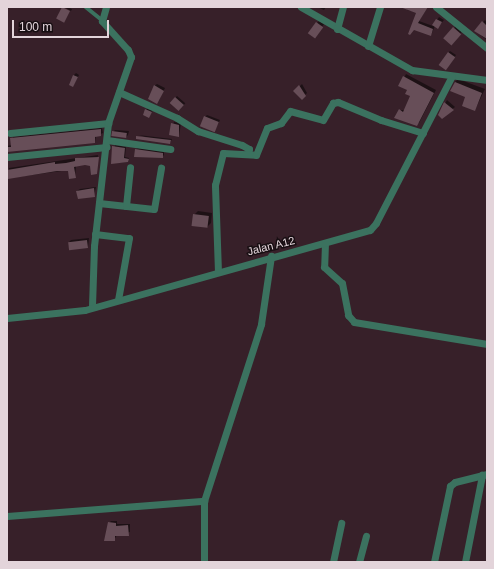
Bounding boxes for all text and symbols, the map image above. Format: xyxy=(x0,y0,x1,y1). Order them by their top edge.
scale bar xyxy=(14,12,111,38)
text: 100 m xyxy=(19,20,52,34)
street label: Jalan A12 xyxy=(246,234,296,258)

